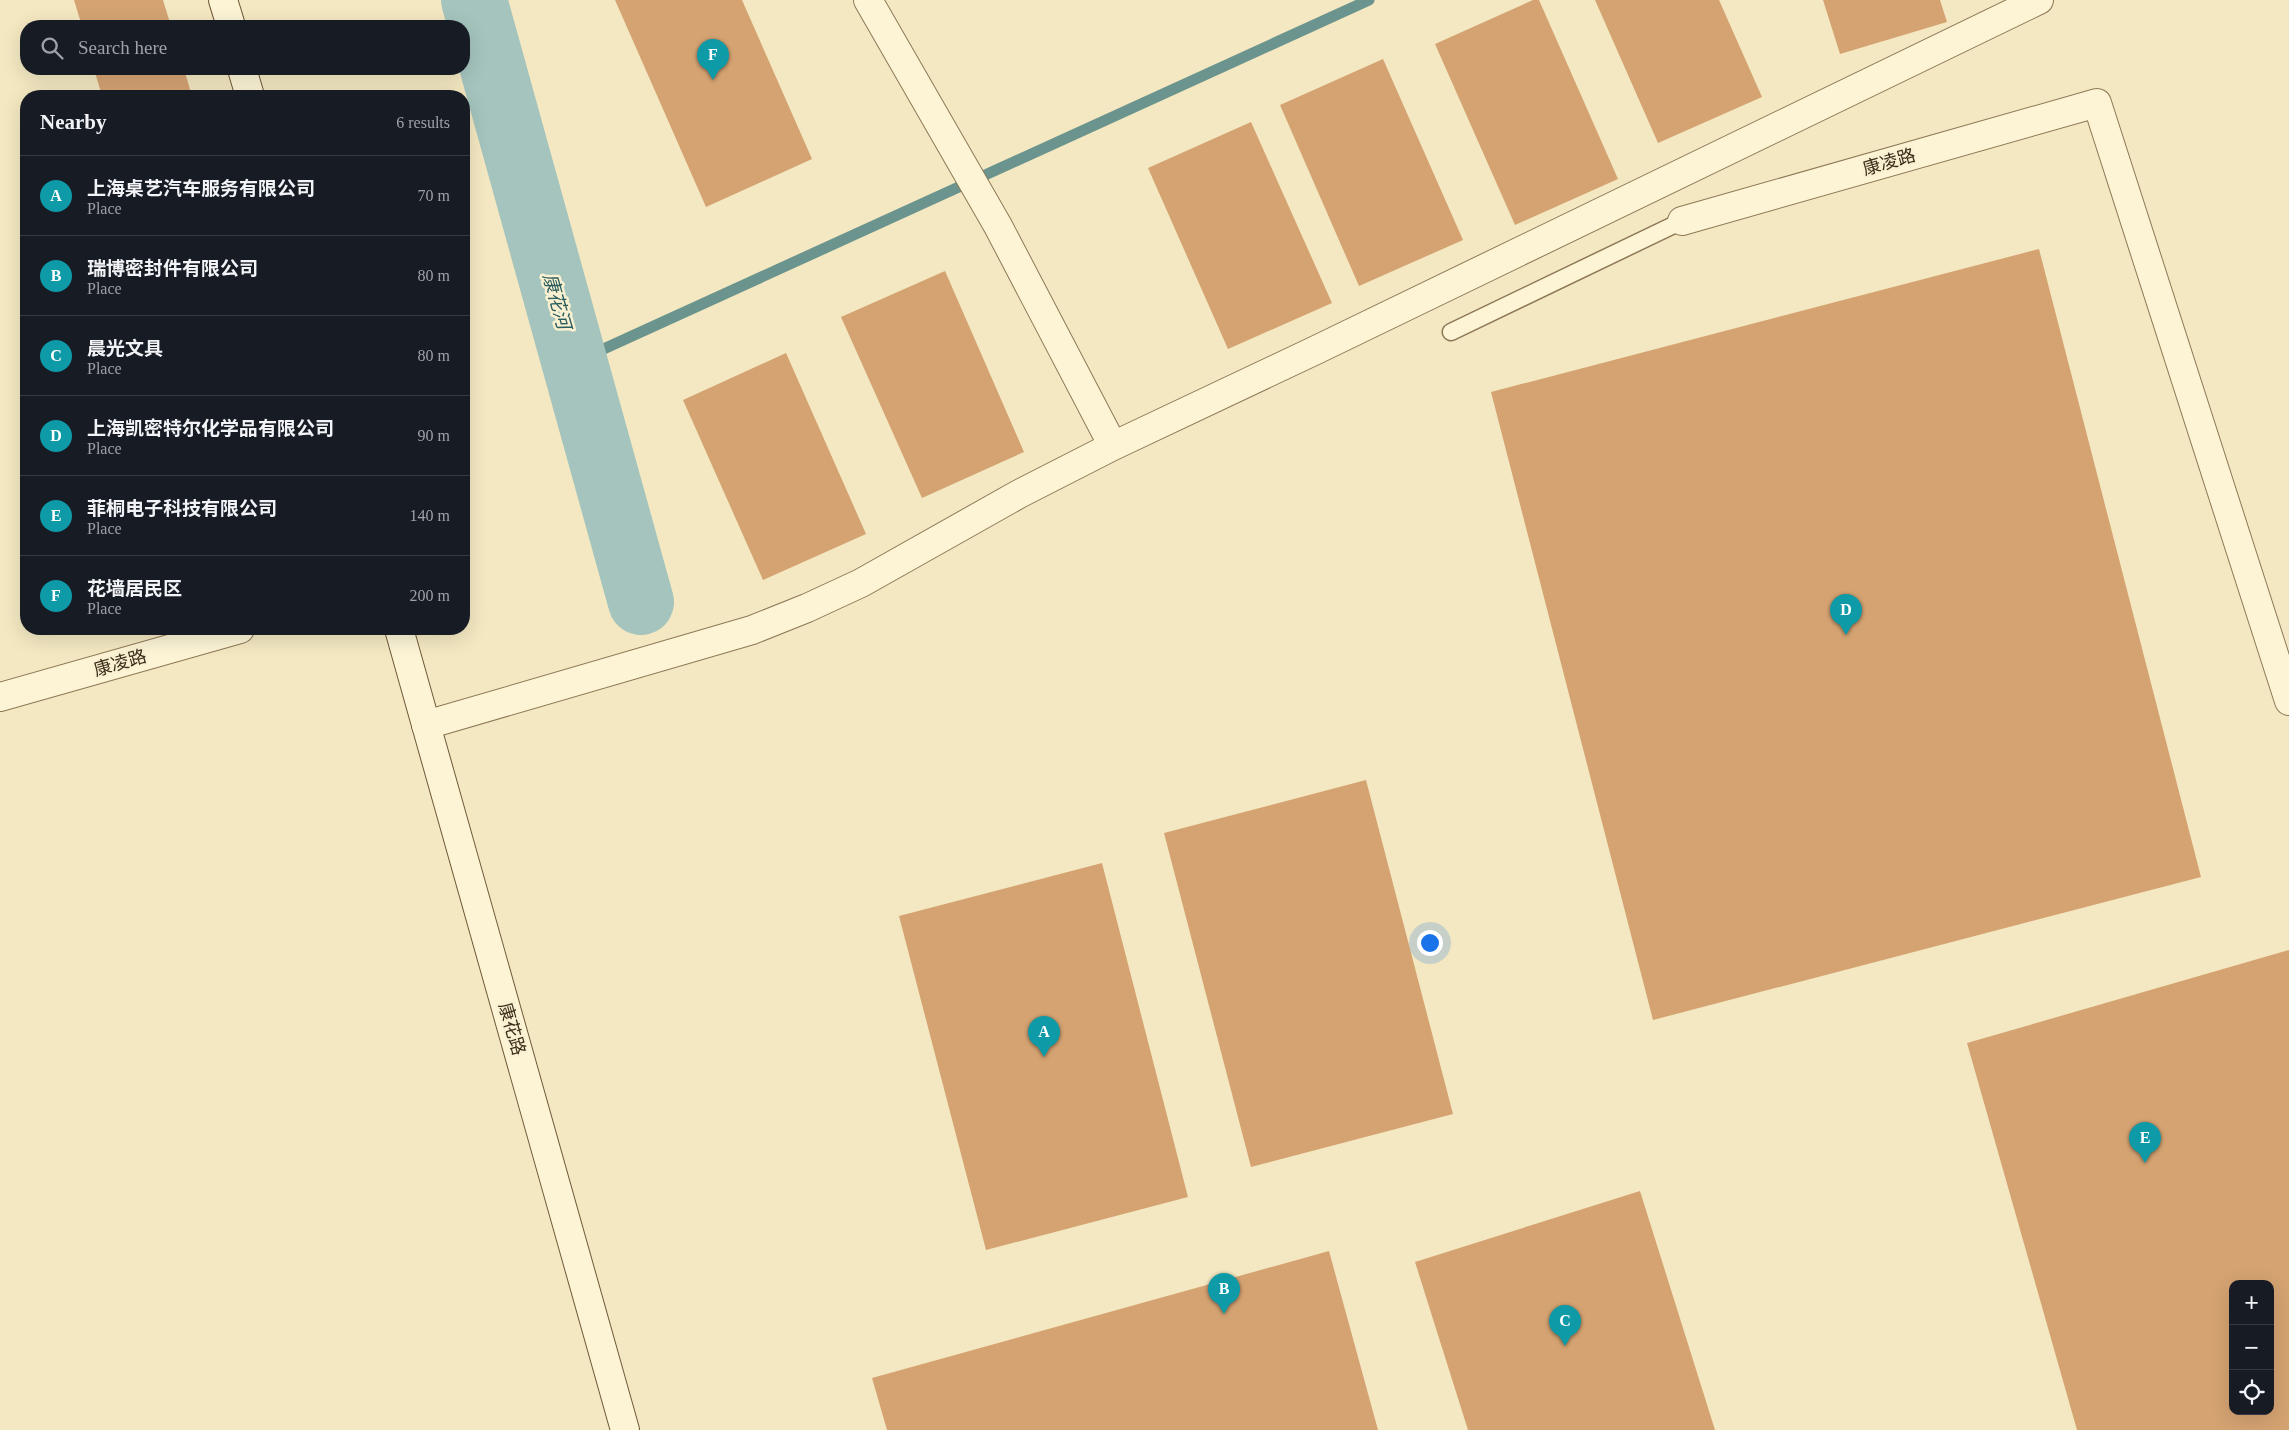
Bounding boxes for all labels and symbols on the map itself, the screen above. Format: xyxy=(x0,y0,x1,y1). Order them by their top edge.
pin: F xyxy=(697,39,729,80)
street label: 康凌路 xyxy=(1860,145,1918,179)
water label: 康花河 xyxy=(539,271,576,335)
pin: D xyxy=(1830,594,1862,635)
street label: 康凌路 xyxy=(91,646,149,680)
your location xyxy=(1417,930,1443,956)
street label: 康花路 xyxy=(495,1000,529,1058)
pin: A xyxy=(1028,1016,1060,1057)
pin: E xyxy=(2129,1122,2161,1163)
pin: B xyxy=(1208,1273,1240,1314)
pin: C xyxy=(1549,1305,1581,1346)

